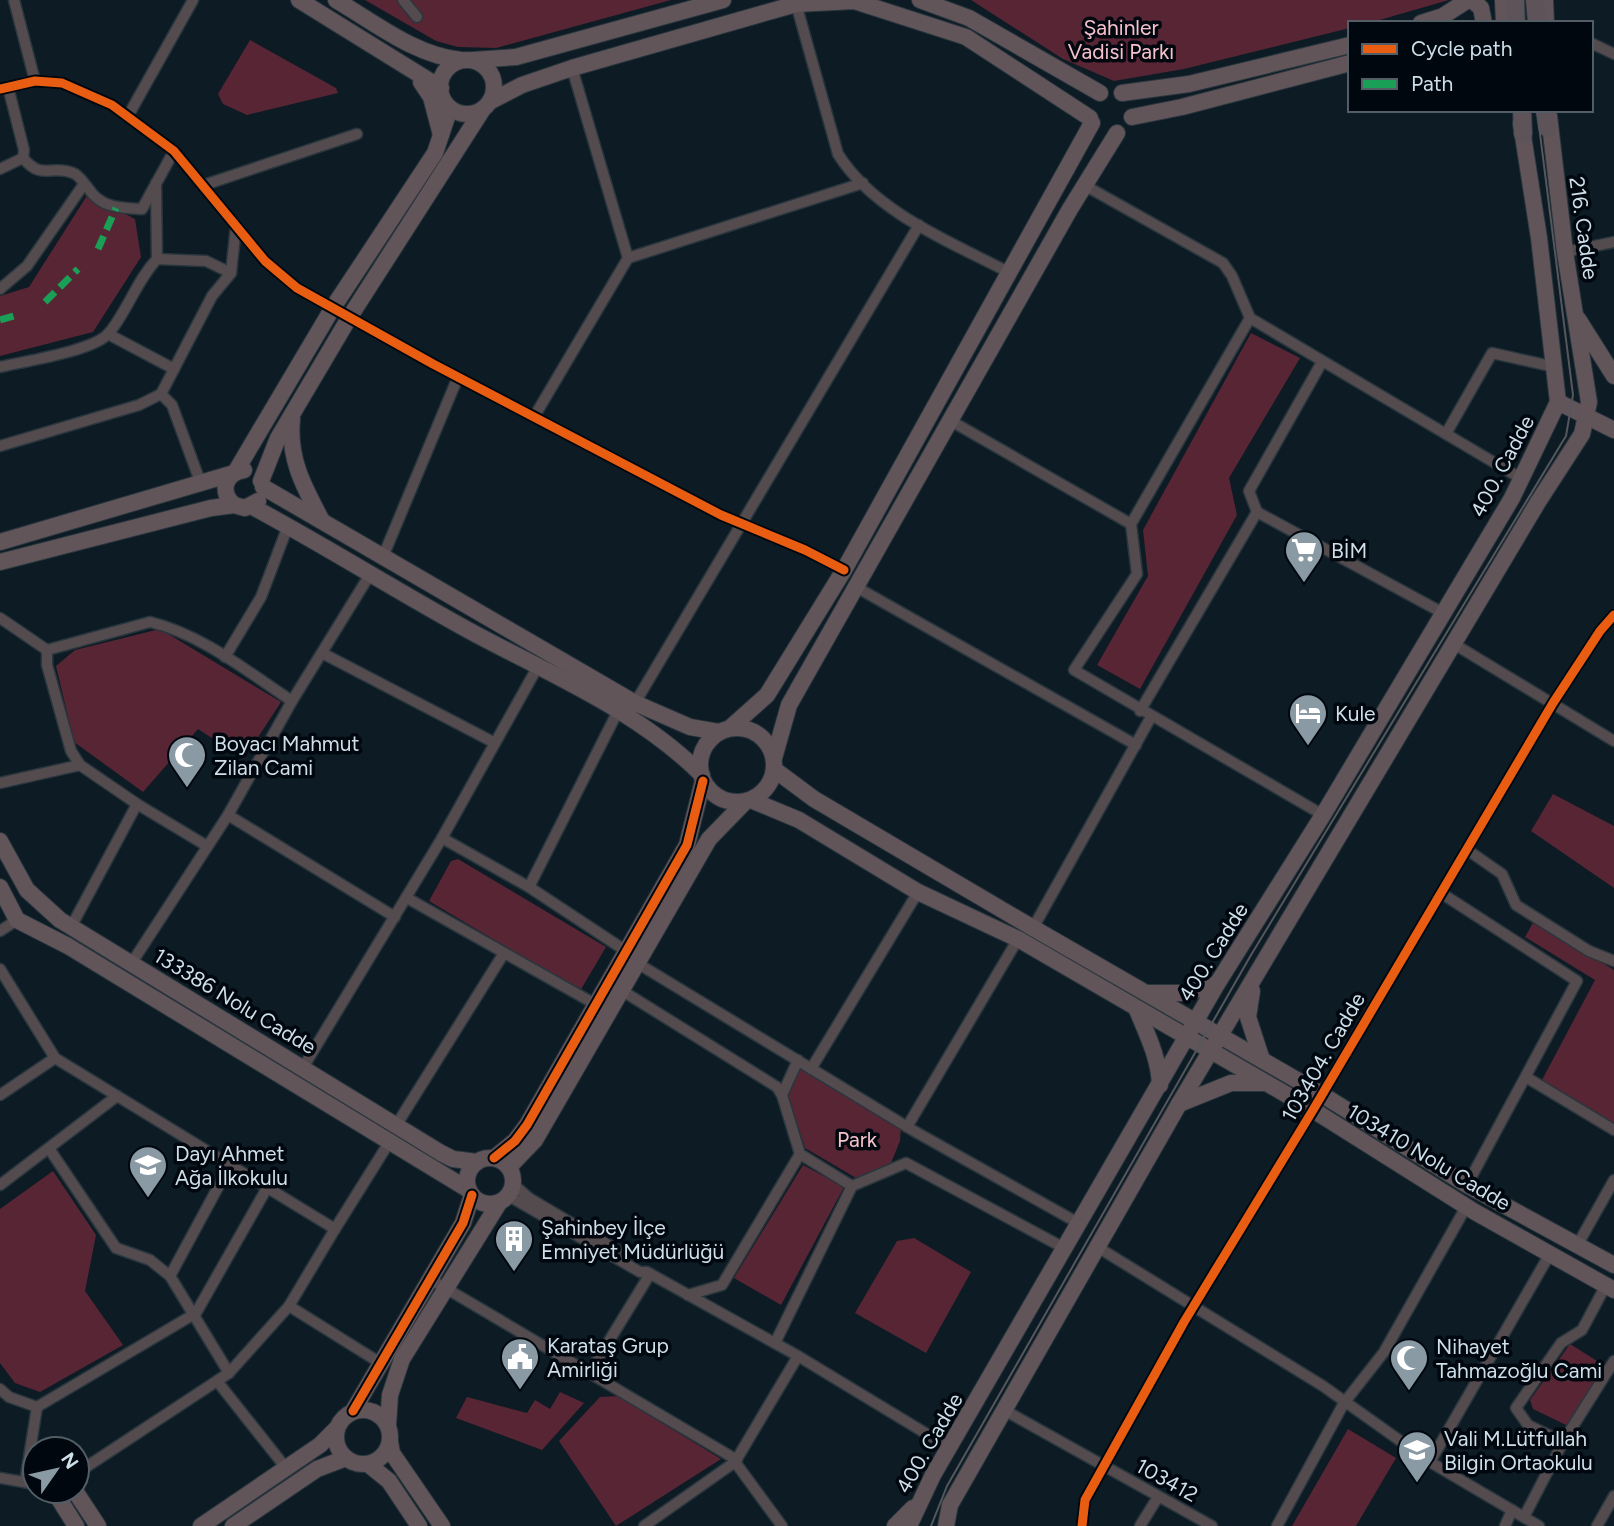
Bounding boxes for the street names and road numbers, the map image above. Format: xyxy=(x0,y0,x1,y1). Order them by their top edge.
street label: 216. Cadde xyxy=(1564,175,1604,281)
street label: 400. Cadde xyxy=(1465,411,1539,521)
street label: 400. Cadde xyxy=(1173,898,1253,1006)
street label: 133386 Nolu Cadde xyxy=(149,943,321,1059)
street label: 103404. Cadde xyxy=(1276,988,1370,1126)
street label: 103410 Nolu Cadde xyxy=(1343,1098,1515,1216)
street label: 400. Cadde xyxy=(890,1388,968,1498)
street label: 103412 xyxy=(1132,1453,1202,1507)

